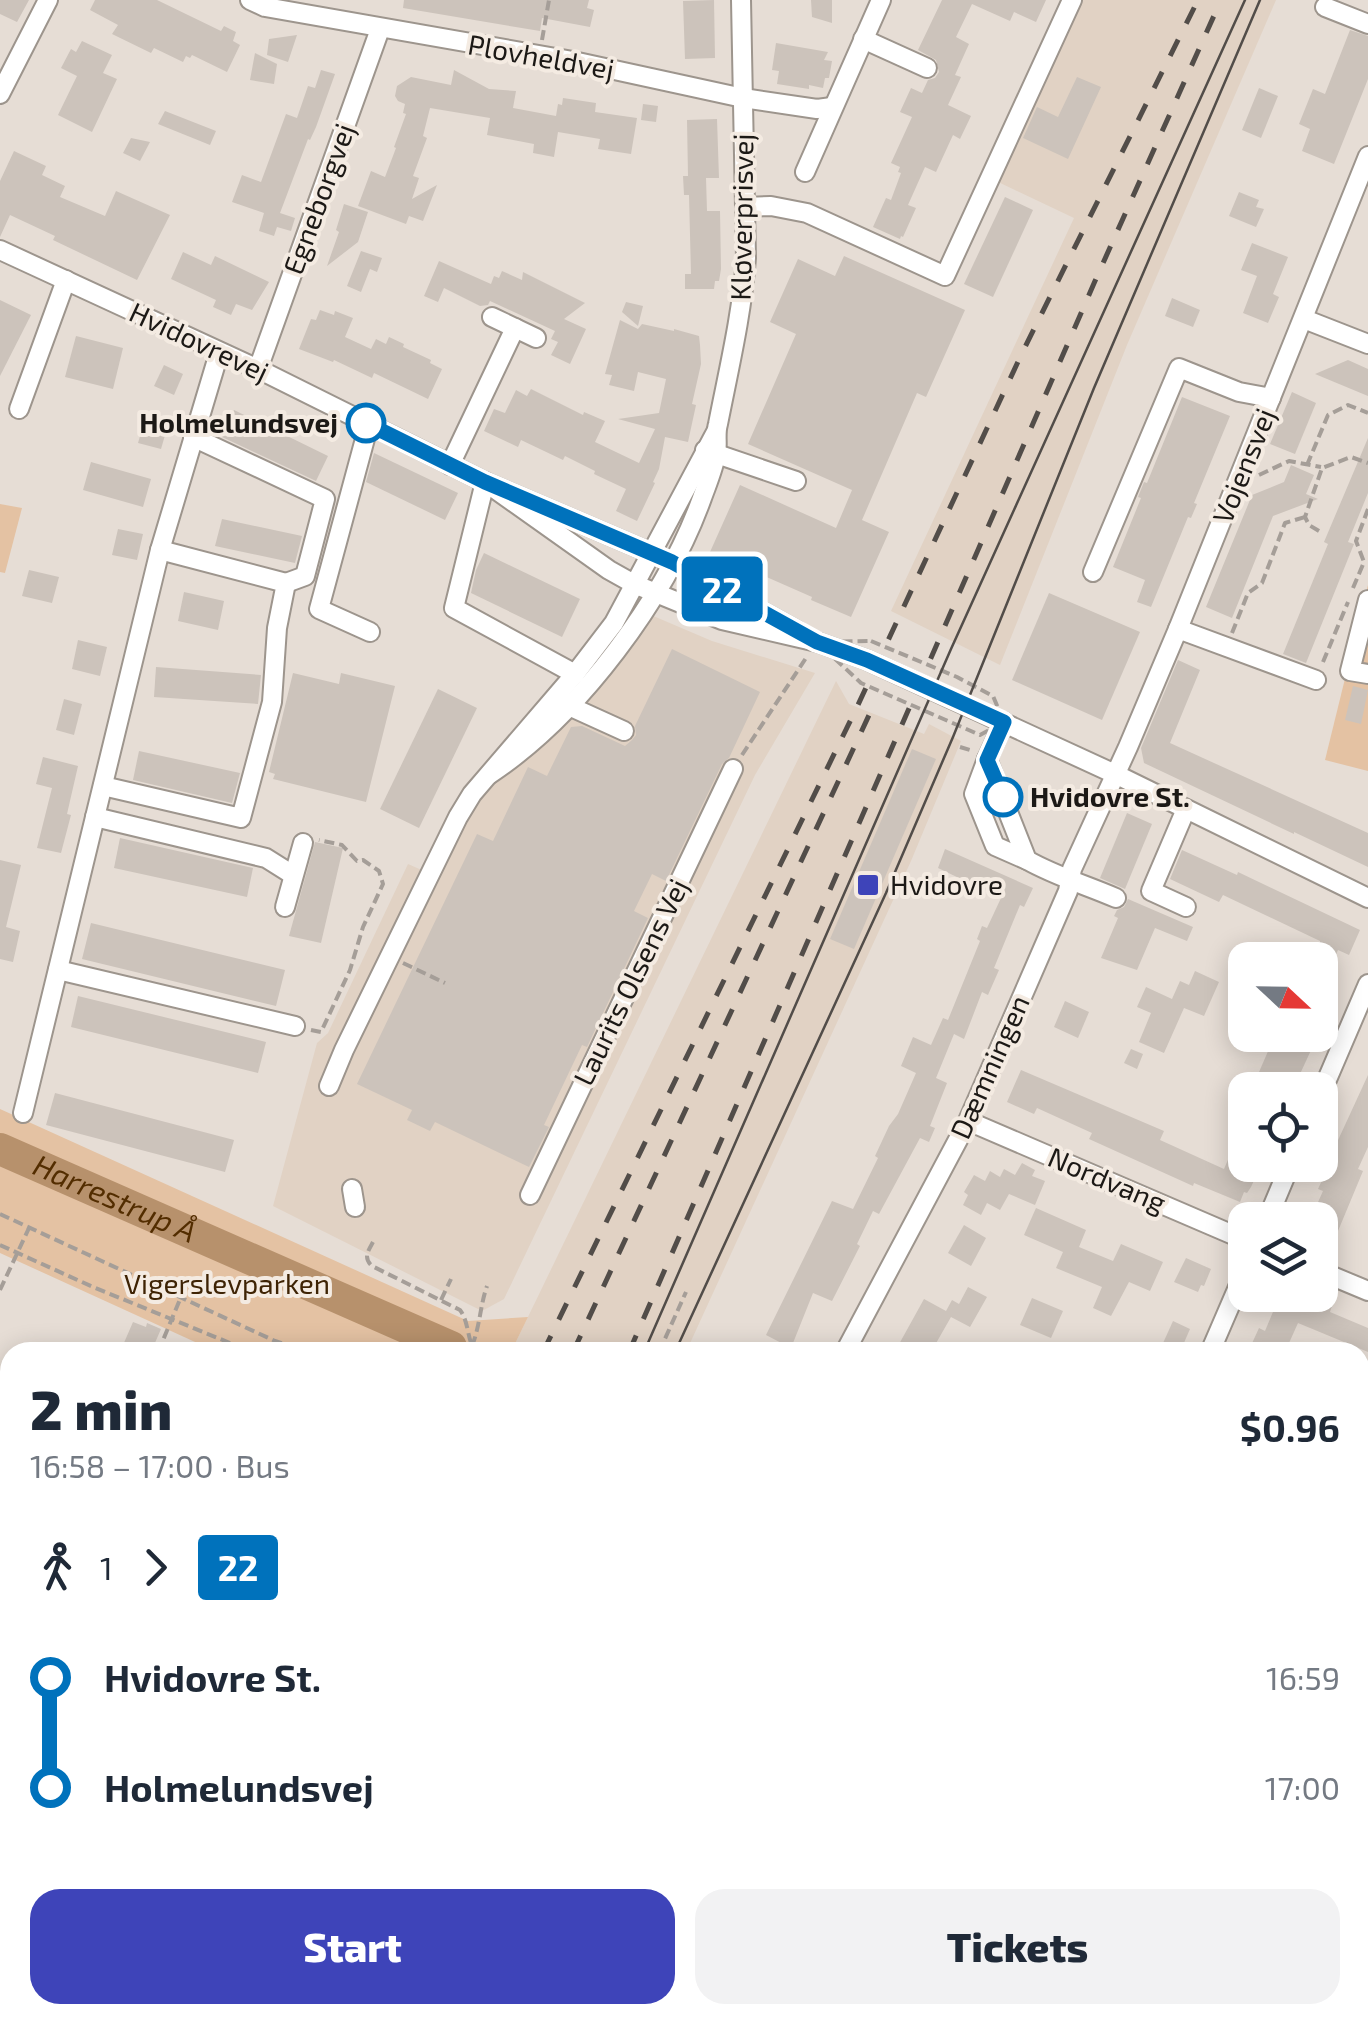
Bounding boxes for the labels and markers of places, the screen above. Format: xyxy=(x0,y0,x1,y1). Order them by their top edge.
marker: Holmelundsvej xyxy=(347,404,385,442)
place label: Holmelundsvej xyxy=(139,405,338,439)
marker: Hvidovre St. xyxy=(984,778,1022,816)
place label: Hvidovre St. xyxy=(1030,779,1190,813)
place label: Hvidovre xyxy=(890,867,1003,901)
marker: Hvidovre xyxy=(855,872,881,898)

